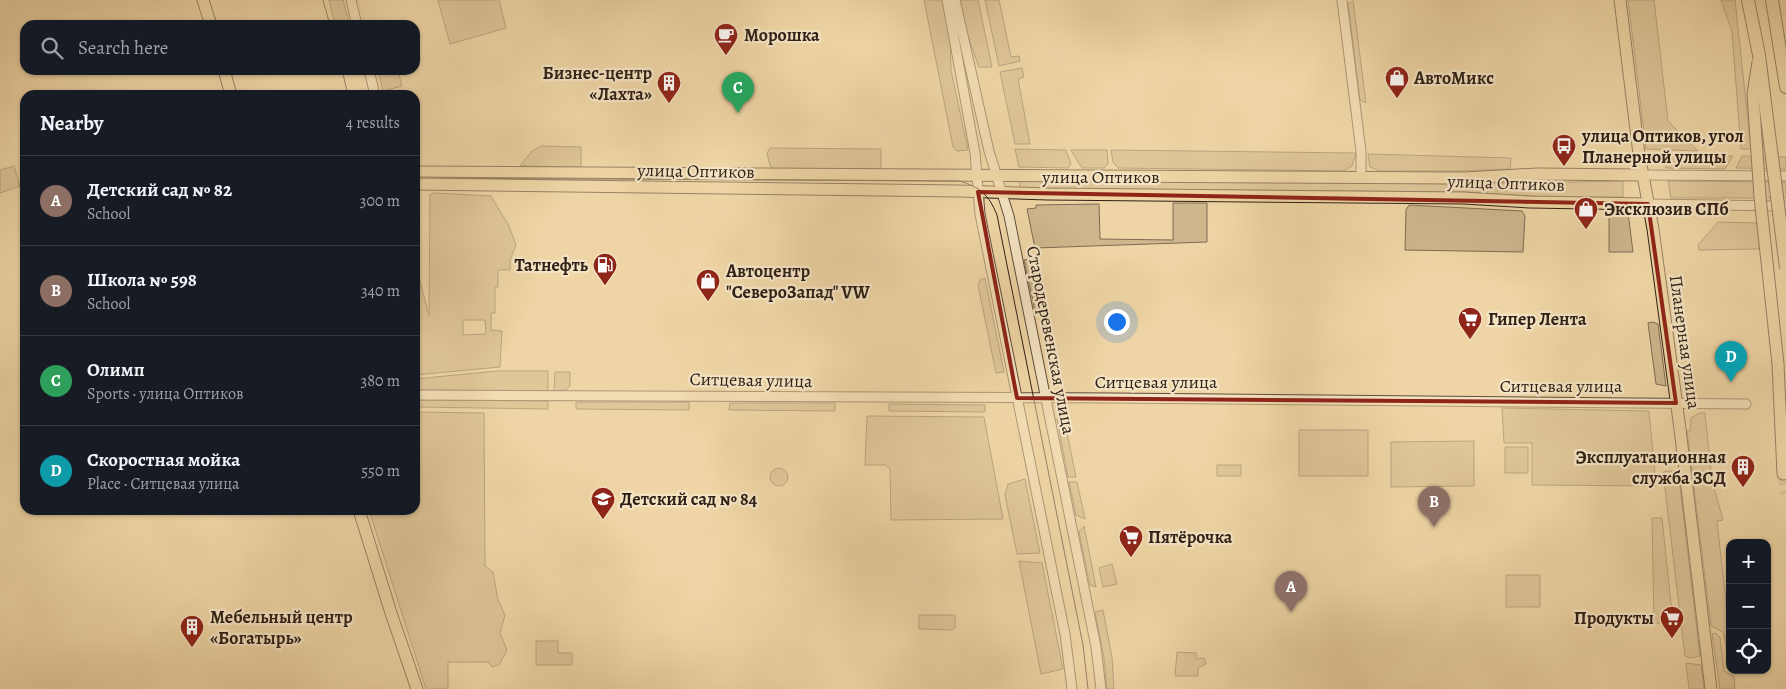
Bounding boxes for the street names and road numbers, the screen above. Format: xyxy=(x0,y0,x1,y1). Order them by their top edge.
street label: улица Оптиков xyxy=(636,158,755,184)
street label: улица Оптиков xyxy=(1041,165,1160,189)
street label: улица Оптиков xyxy=(1446,169,1565,197)
street label: Стародеревенская улица xyxy=(1021,244,1081,437)
street label: Планерная улица xyxy=(1664,273,1706,411)
street label: Ситцевая улица xyxy=(689,367,813,393)
street label: Ситцевая улица xyxy=(1095,370,1218,394)
street label: Ситцевая улица xyxy=(1500,374,1623,398)

